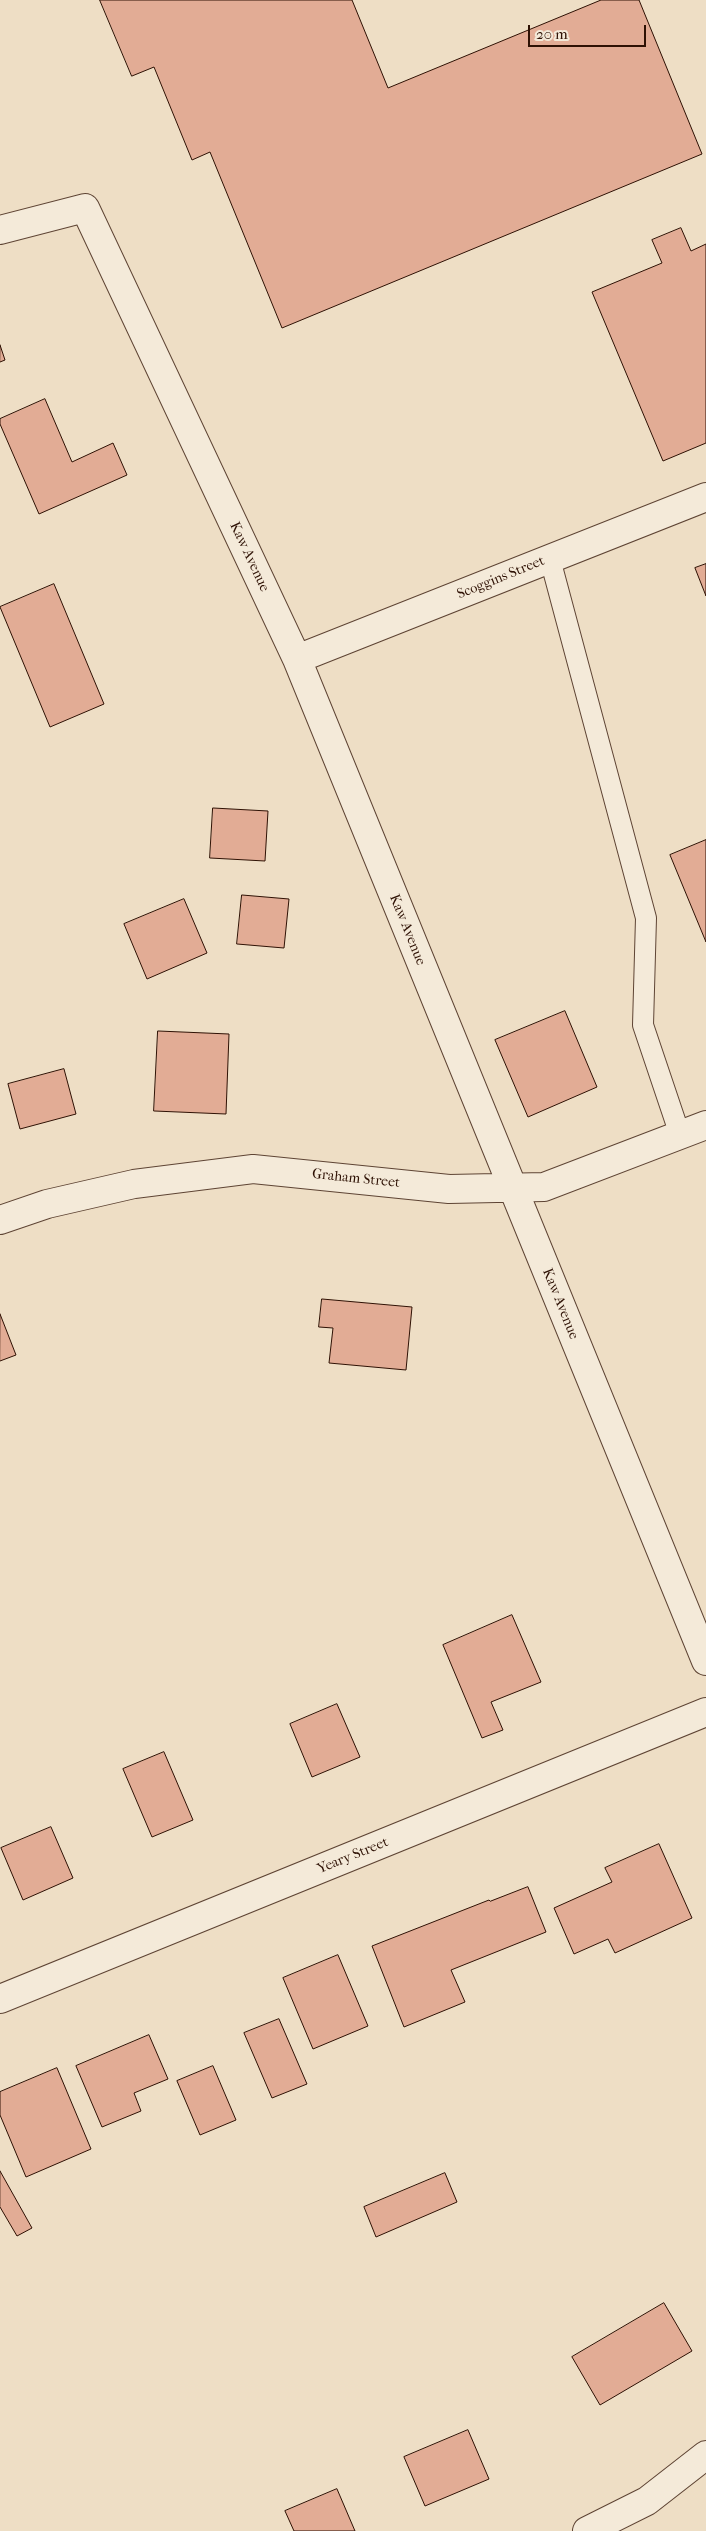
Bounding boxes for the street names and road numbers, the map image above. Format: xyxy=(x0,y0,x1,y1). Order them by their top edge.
street label: Kaw Avenue xyxy=(226,519,272,595)
street label: Scoggins Street xyxy=(455,553,547,603)
street label: Kaw Avenue xyxy=(385,892,429,968)
street label: Graham Street xyxy=(311,1166,401,1192)
street label: Kaw Avenue xyxy=(538,1266,582,1342)
street label: Yeary Street xyxy=(315,1834,391,1878)

